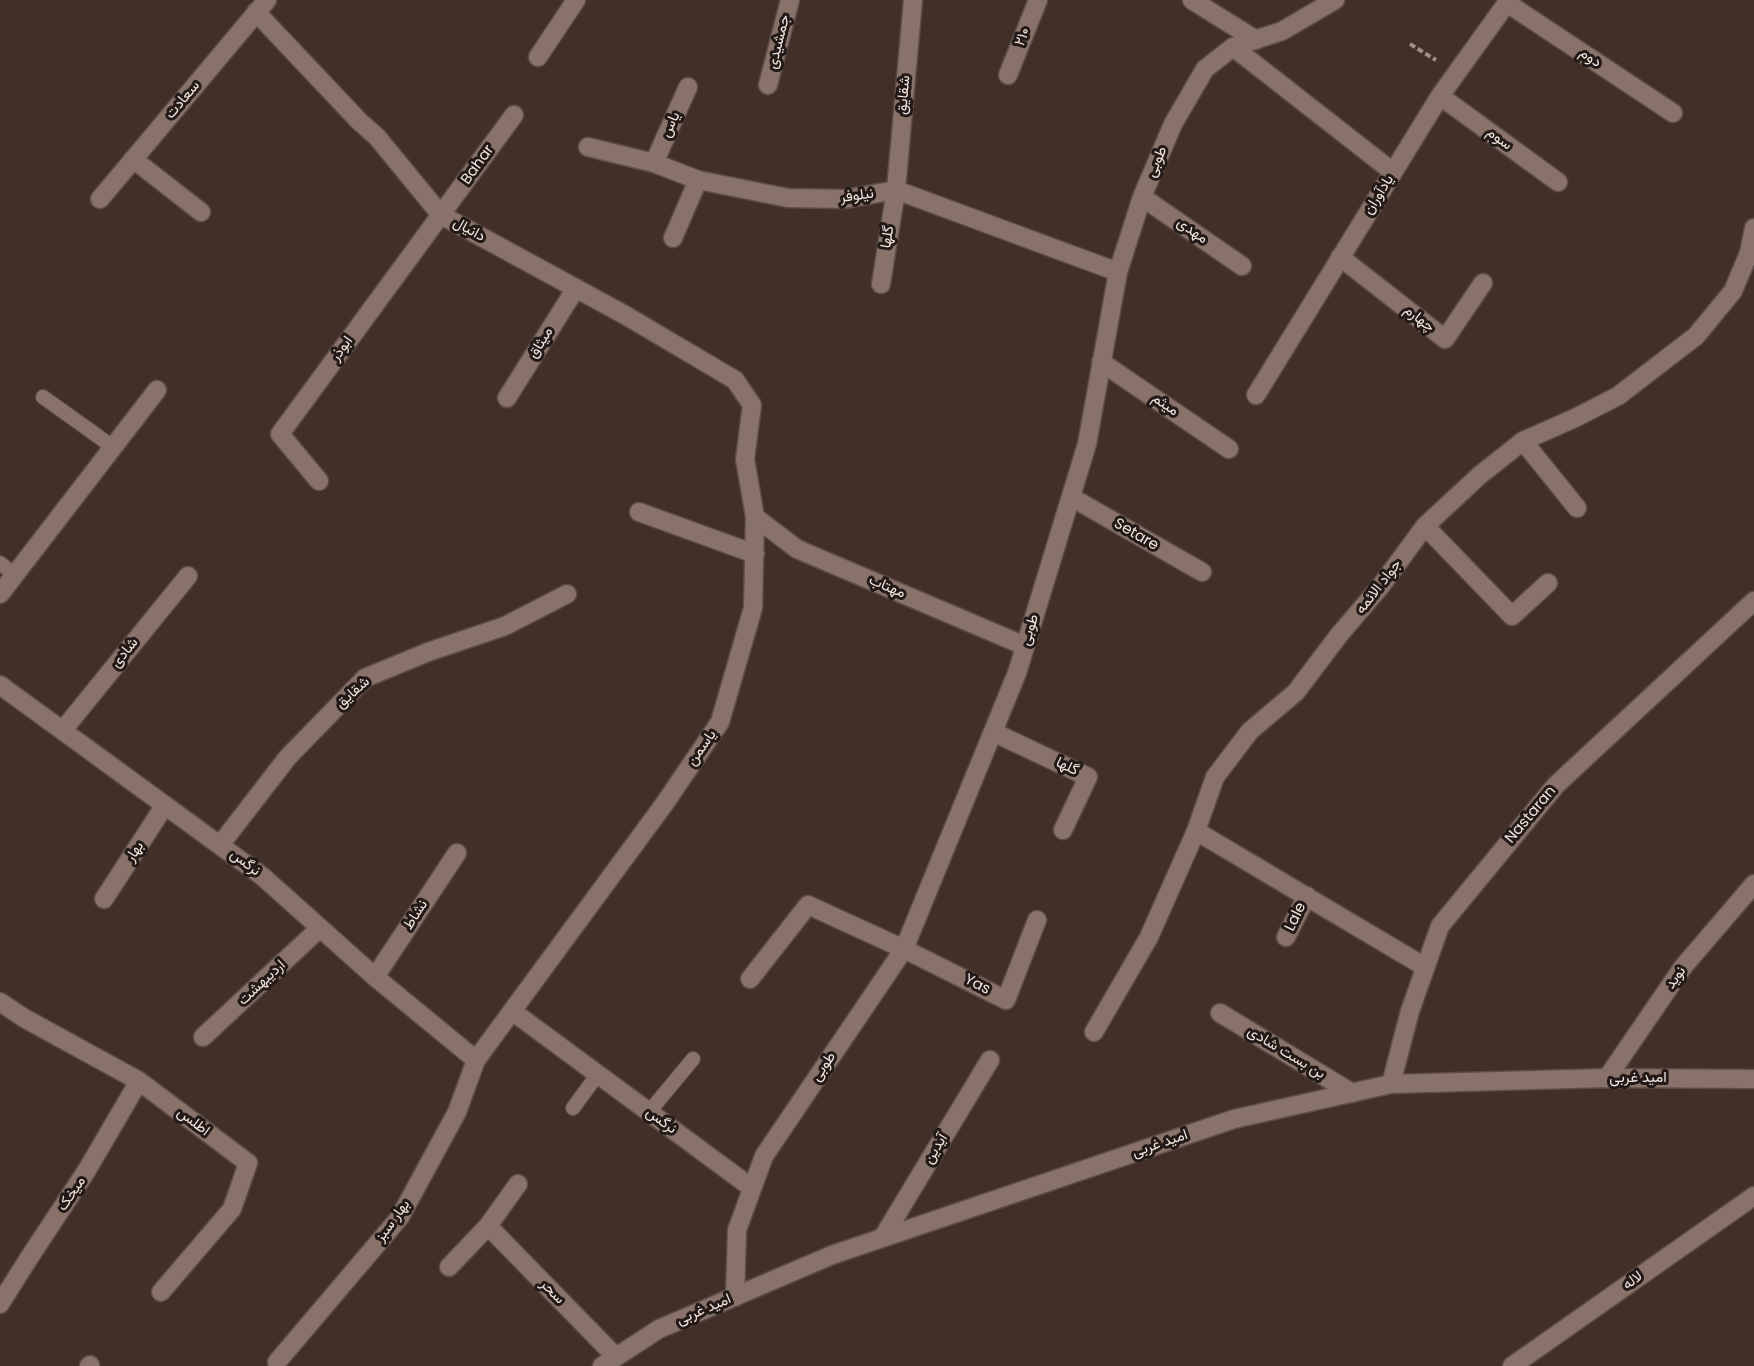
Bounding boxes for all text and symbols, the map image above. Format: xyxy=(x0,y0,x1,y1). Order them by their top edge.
street label: جمشیدی xyxy=(764,13,794,71)
street label: ۲۱۰ xyxy=(1011,25,1035,49)
street label: دوم xyxy=(1576,44,1604,72)
street label: شقایق xyxy=(893,75,915,115)
street label: سعادت xyxy=(162,77,204,123)
street label: یاس xyxy=(657,109,685,141)
street label: سوم xyxy=(1483,124,1515,154)
street label: Bahar xyxy=(458,142,498,188)
street label: طوبی xyxy=(1142,144,1172,180)
street label: یادآوران xyxy=(1360,172,1398,218)
street label: نیلوفر xyxy=(839,185,875,207)
street label: دانیال xyxy=(450,214,488,246)
street label: مهدی xyxy=(1173,214,1211,248)
street label: گلها xyxy=(877,224,899,250)
street label: چهارم xyxy=(1400,301,1438,337)
street label: میثاق xyxy=(524,324,558,362)
street label: ابوذر xyxy=(327,333,357,365)
street label: میثم xyxy=(1148,390,1182,420)
street label: Setare xyxy=(1110,515,1162,555)
street label: جواد الائمه xyxy=(1352,556,1406,618)
street label: مهتاب xyxy=(866,571,908,603)
street label: طوبی xyxy=(1017,612,1043,648)
street label: شادی xyxy=(107,634,143,672)
street label: شقایق xyxy=(332,673,374,713)
street label: یاسمن xyxy=(683,727,721,769)
street label: گلها xyxy=(1053,754,1081,780)
street label: Nastaran xyxy=(1502,783,1560,847)
street label: بهار xyxy=(122,838,148,866)
street label: نرگس xyxy=(226,846,264,880)
street label: نشاط xyxy=(400,897,432,933)
street label: Lale xyxy=(1281,900,1311,934)
street label: اردیبهشت xyxy=(234,956,290,1010)
street label: نوید xyxy=(1662,963,1690,993)
street label: Yas xyxy=(961,971,993,999)
street label: بن بست شادی xyxy=(1244,1023,1328,1083)
street label: طوبی xyxy=(808,1049,840,1085)
street label: امید غربی xyxy=(1609,1069,1667,1087)
street label: اطلس xyxy=(173,1104,213,1140)
street label: نرگس xyxy=(642,1104,680,1138)
street label: امید غربی xyxy=(1130,1126,1190,1162)
street label: آیدین xyxy=(920,1131,952,1167)
street label: میخک xyxy=(54,1173,90,1215)
street label: بهار سبز xyxy=(372,1196,414,1246)
street label: لاله xyxy=(1619,1268,1647,1294)
street label: سحر xyxy=(536,1276,568,1308)
street label: امید غربی xyxy=(674,1290,734,1330)

